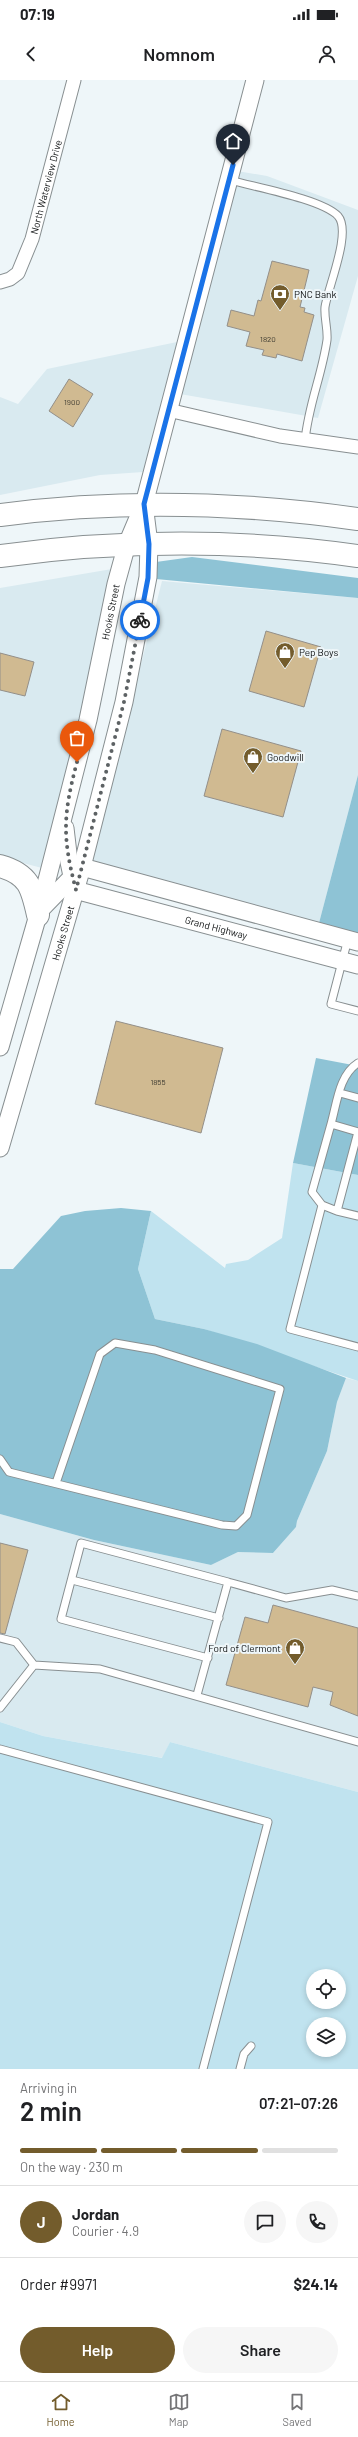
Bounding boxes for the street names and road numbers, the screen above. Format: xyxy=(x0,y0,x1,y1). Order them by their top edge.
street label: North Waterview Drive xyxy=(28,138,64,236)
street label: Hooks Street xyxy=(99,583,122,641)
street label: Hooks Street xyxy=(49,904,77,962)
street label: Grand Highway xyxy=(184,913,249,942)

